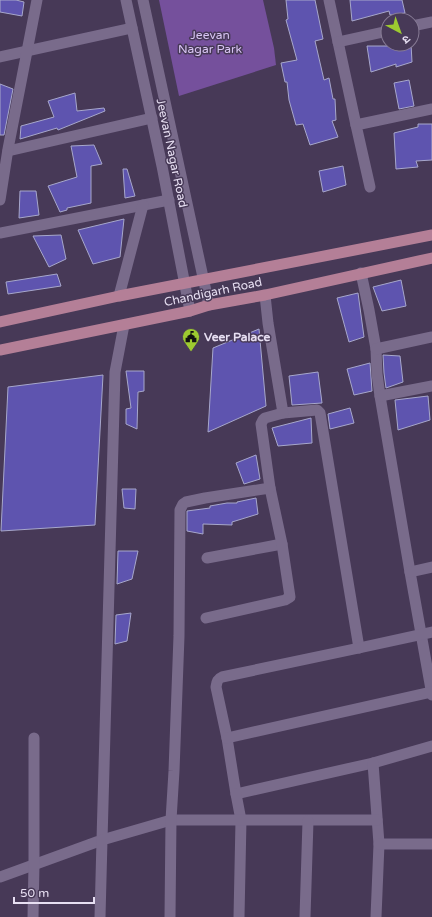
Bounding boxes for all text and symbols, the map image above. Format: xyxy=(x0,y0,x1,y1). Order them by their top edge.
north arrow xyxy=(380,12,420,52)
park label: Jeevan Nagar Park xyxy=(178,28,242,56)
text: उ xyxy=(399,32,413,47)
street label: Jeevan Nagar Road xyxy=(154,97,190,209)
street label: Chandigarh Road xyxy=(163,275,263,309)
public building icon: Veer Palace xyxy=(181,327,201,352)
place label: Veer Palace xyxy=(204,330,271,344)
scale bar xyxy=(14,879,94,905)
text: 50 m xyxy=(20,886,49,900)

